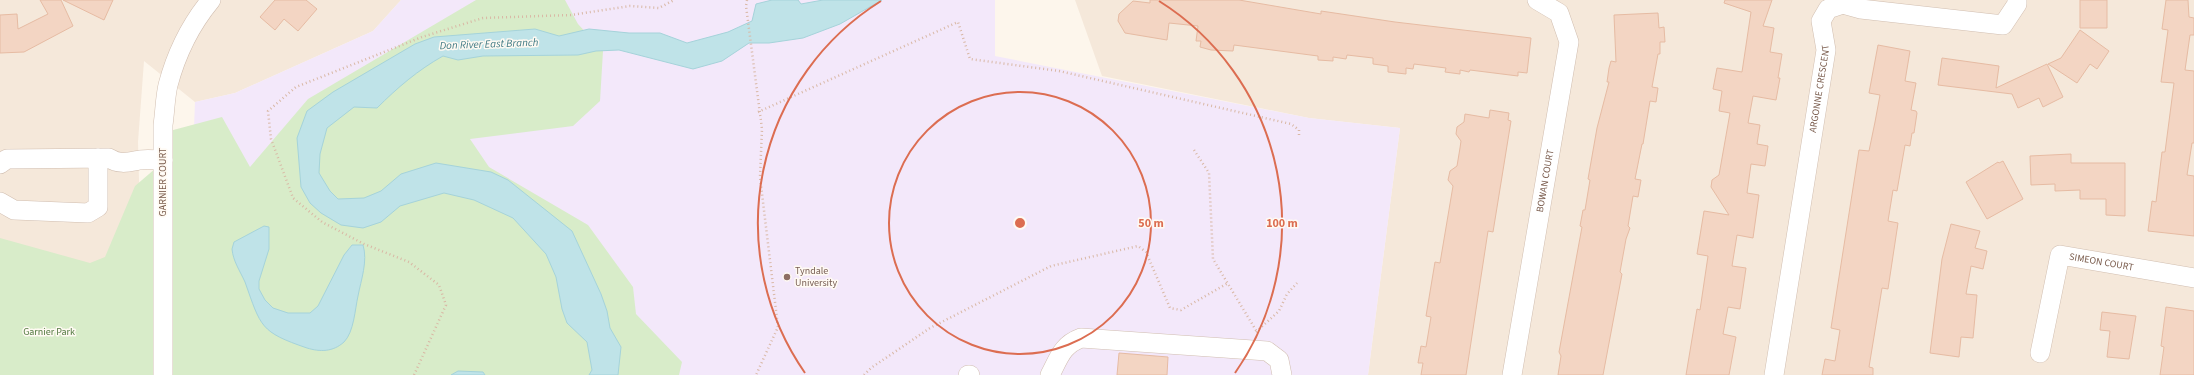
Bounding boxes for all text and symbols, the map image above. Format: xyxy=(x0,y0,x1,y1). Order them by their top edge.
water label: Don River East Branch xyxy=(439,35,539,53)
street label: ARGONNE CRESCENT xyxy=(1806,43,1833,134)
street label: GARNIER COURT xyxy=(156,147,170,216)
street label: BOWAN COURT xyxy=(1533,148,1558,213)
text: 50 m xyxy=(1138,215,1164,232)
text: 100 m xyxy=(1266,215,1298,232)
centre of rings xyxy=(1013,216,1027,230)
street label: SIMEON COURT xyxy=(2068,250,2135,275)
place label: Tyndale University xyxy=(795,264,837,290)
marker: Tyndale University xyxy=(782,272,792,282)
park label: Garnier Park xyxy=(23,325,75,339)

